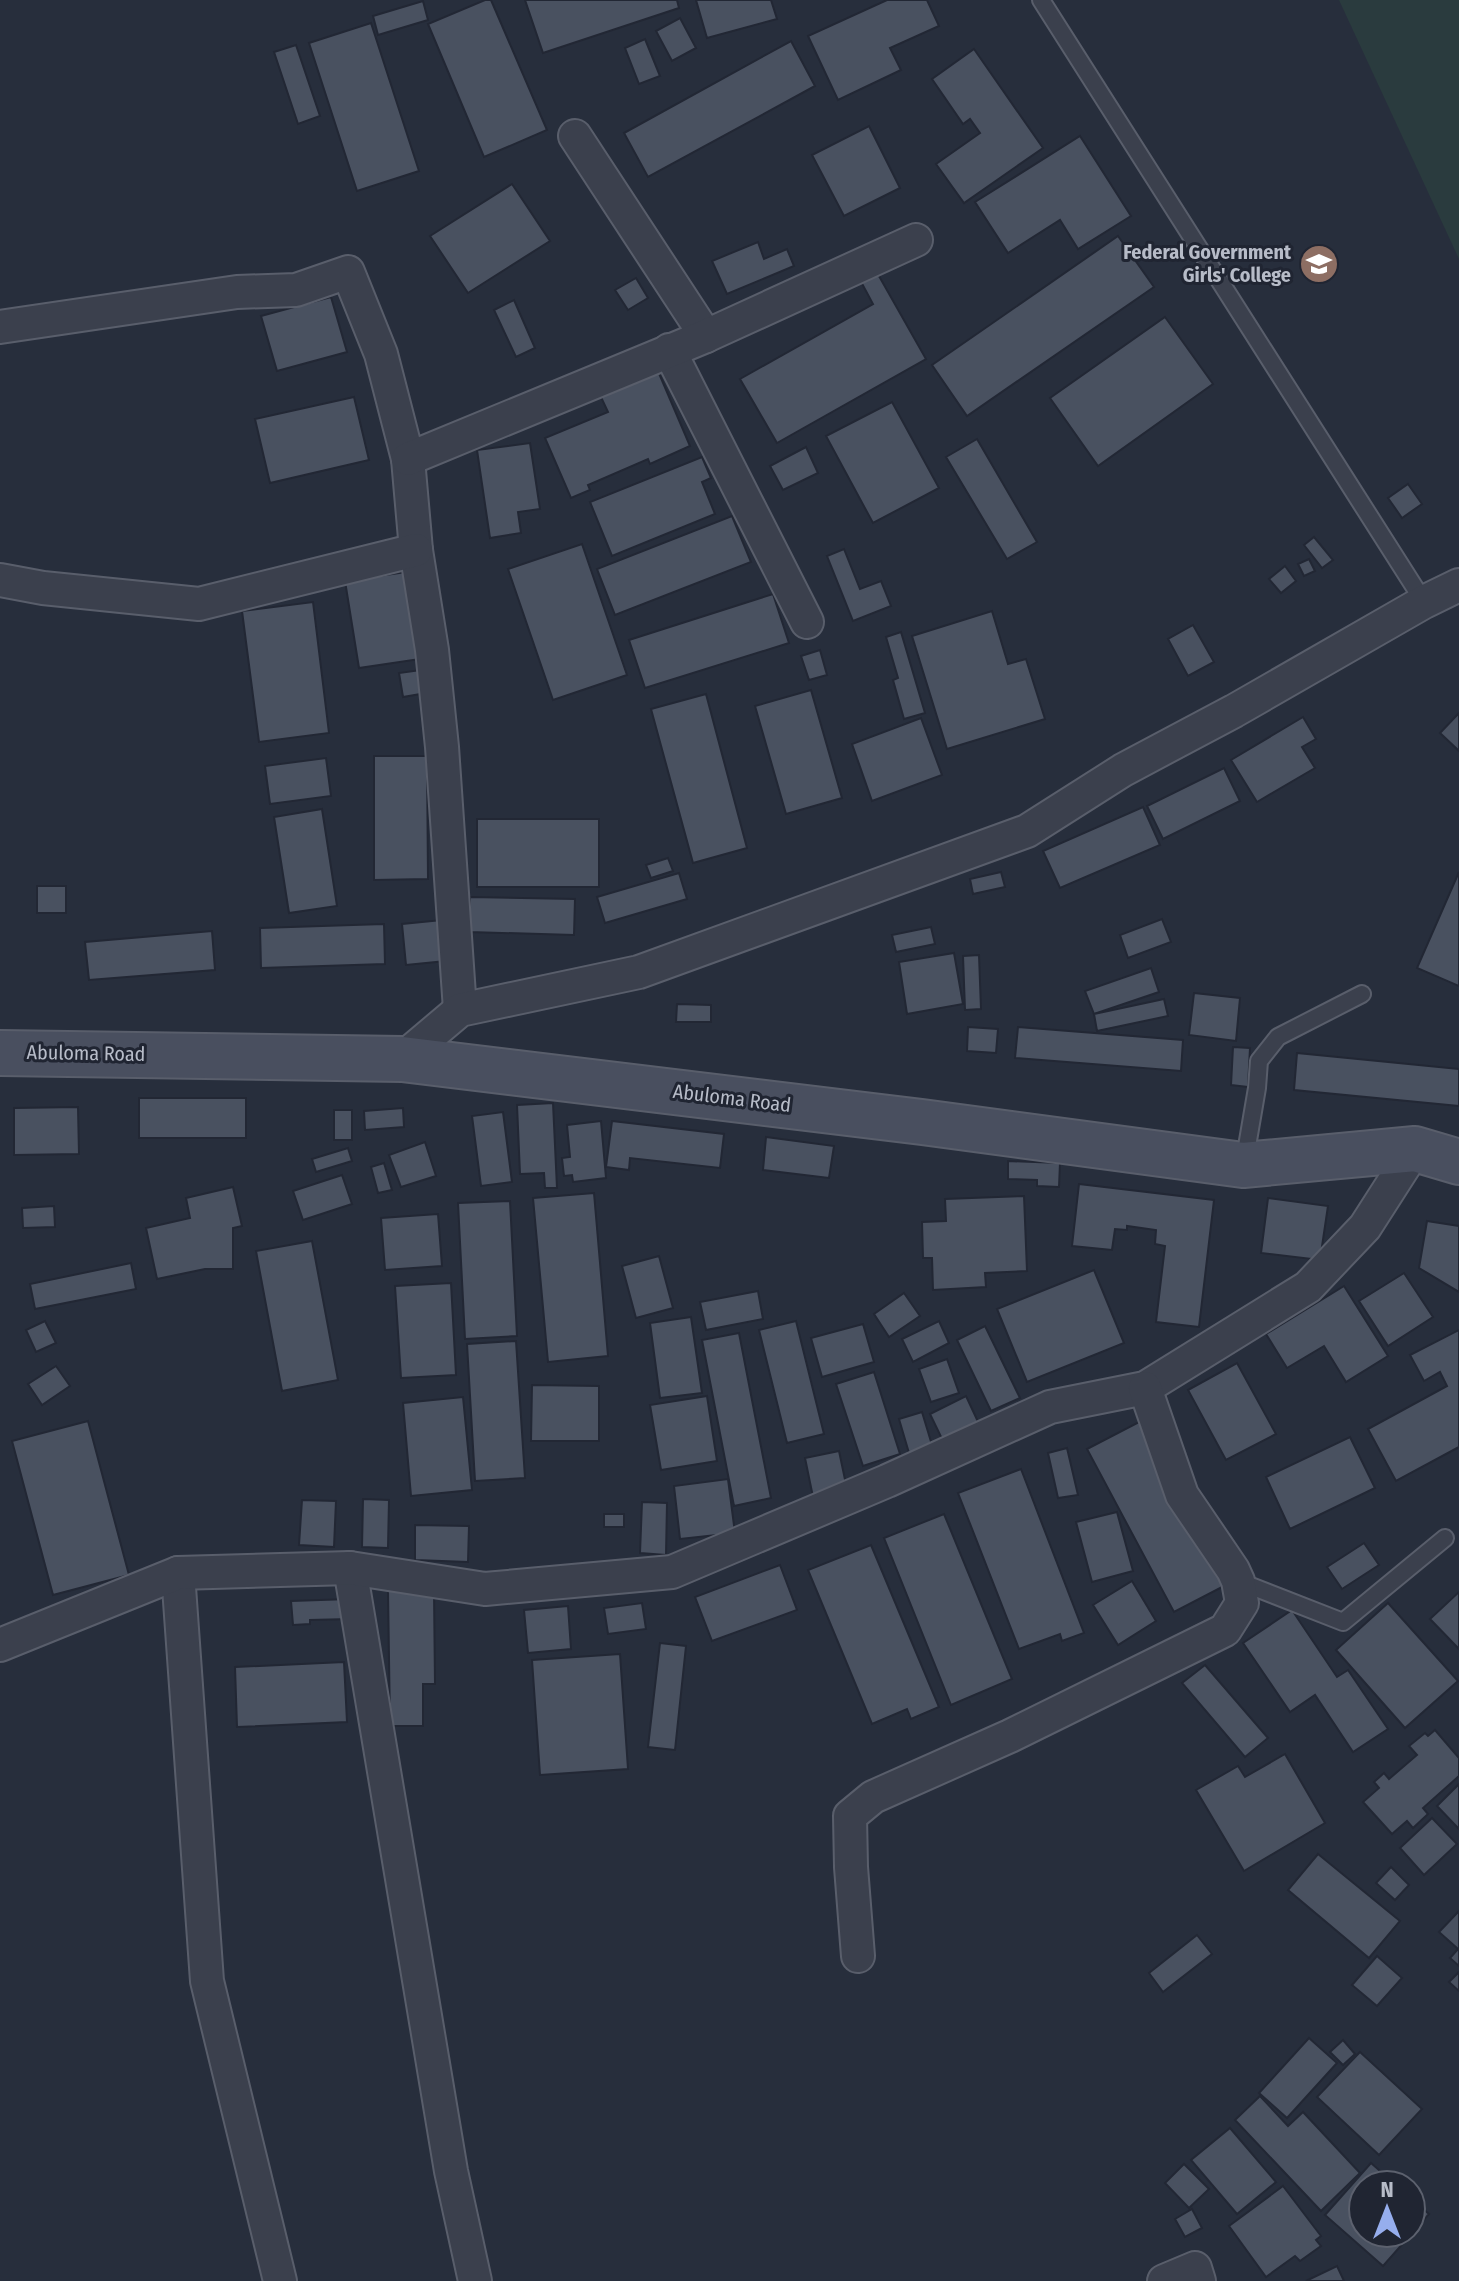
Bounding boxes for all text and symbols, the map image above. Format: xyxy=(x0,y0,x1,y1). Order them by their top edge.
place label: Federal Government Girls' College xyxy=(1123,240,1292,287)
school or university icon: Federal Government Girls' College xyxy=(1298,243,1340,285)
street label: Abuloma Road xyxy=(26,1040,146,1066)
street label: Abuloma Road xyxy=(672,1079,792,1117)
north arrow xyxy=(1347,2169,1427,2249)
text: N xyxy=(1380,2176,1394,2203)

